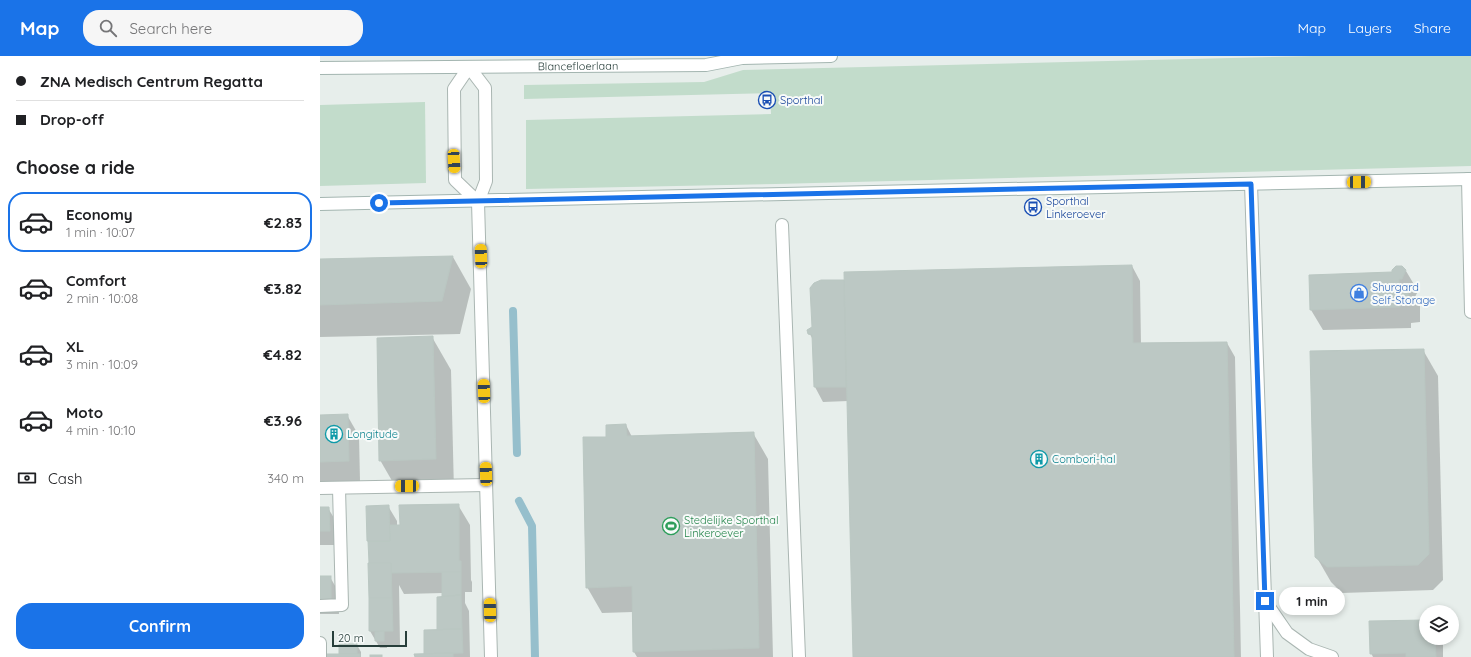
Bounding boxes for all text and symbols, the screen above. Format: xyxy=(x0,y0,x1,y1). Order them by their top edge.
search box xyxy=(83,10,363,46)
text: Map xyxy=(20,16,59,40)
icon: search xyxy=(97,17,119,39)
text: Search here xyxy=(129,19,212,38)
text: Map xyxy=(1297,19,1326,37)
text: Layers xyxy=(1348,19,1392,37)
text: Share xyxy=(1414,19,1451,37)
street label: Blancefloerlaan xyxy=(538,59,618,73)
text: ZNA Medisch Centrum Regatta xyxy=(40,72,263,91)
bus stop icon: Sporthal xyxy=(757,90,777,110)
place label: Sporthal xyxy=(780,93,823,107)
text: Drop-off xyxy=(40,110,104,129)
car xyxy=(447,149,461,173)
text: Choose a ride xyxy=(16,156,135,179)
car xyxy=(1347,176,1371,188)
route start xyxy=(370,194,388,212)
place label: Sporthal Linkeroever xyxy=(1046,194,1106,221)
bus stop icon: Sporthal Linkeroever xyxy=(1023,197,1043,217)
icon: car xyxy=(18,204,54,240)
text: Economy xyxy=(66,205,133,224)
text: €2.83 xyxy=(264,213,302,232)
text: 1 min · 10:07 xyxy=(66,224,135,240)
car xyxy=(475,244,487,268)
icon: car xyxy=(18,270,54,306)
text: Comfort xyxy=(66,271,127,290)
text: €3.82 xyxy=(264,279,302,298)
place label: Shurgard Self-Storage xyxy=(1372,280,1435,307)
shop icon: Shurgard Self-Storage xyxy=(1349,283,1369,303)
text: 2 min · 10:08 xyxy=(66,290,138,306)
icon: car xyxy=(18,336,54,372)
text: XL xyxy=(66,337,84,356)
text: €4.82 xyxy=(263,345,302,364)
text: 3 min · 10:09 xyxy=(66,356,138,372)
car xyxy=(478,379,490,403)
icon: car xyxy=(18,402,54,438)
text: Moto xyxy=(66,403,103,422)
text: €3.96 xyxy=(264,411,302,430)
text: 4 min · 10:10 xyxy=(66,422,136,438)
building icon: Longitude xyxy=(324,424,344,444)
place label: Longitude xyxy=(347,427,398,441)
building icon: Combori-hal xyxy=(1029,449,1049,469)
place label: Combori-hal xyxy=(1052,452,1116,466)
car xyxy=(480,462,492,486)
icon: cash xyxy=(16,467,38,489)
text: Cash xyxy=(48,469,82,488)
text: 340 m xyxy=(267,470,304,486)
car xyxy=(395,480,419,492)
place label: Stedelijke Sporthal Linkeroever xyxy=(684,513,779,540)
sports icon: Stedelijke Sporthal Linkeroever xyxy=(661,516,681,536)
callout: 1 min xyxy=(1279,587,1345,615)
route end xyxy=(1256,592,1274,610)
text: 1 min xyxy=(1296,593,1328,609)
car xyxy=(484,598,496,622)
button: Confirm xyxy=(16,603,304,649)
map controls xyxy=(1419,605,1459,645)
button: layers xyxy=(1419,605,1459,645)
scale bar xyxy=(332,629,407,648)
text: 20 m xyxy=(338,631,364,645)

